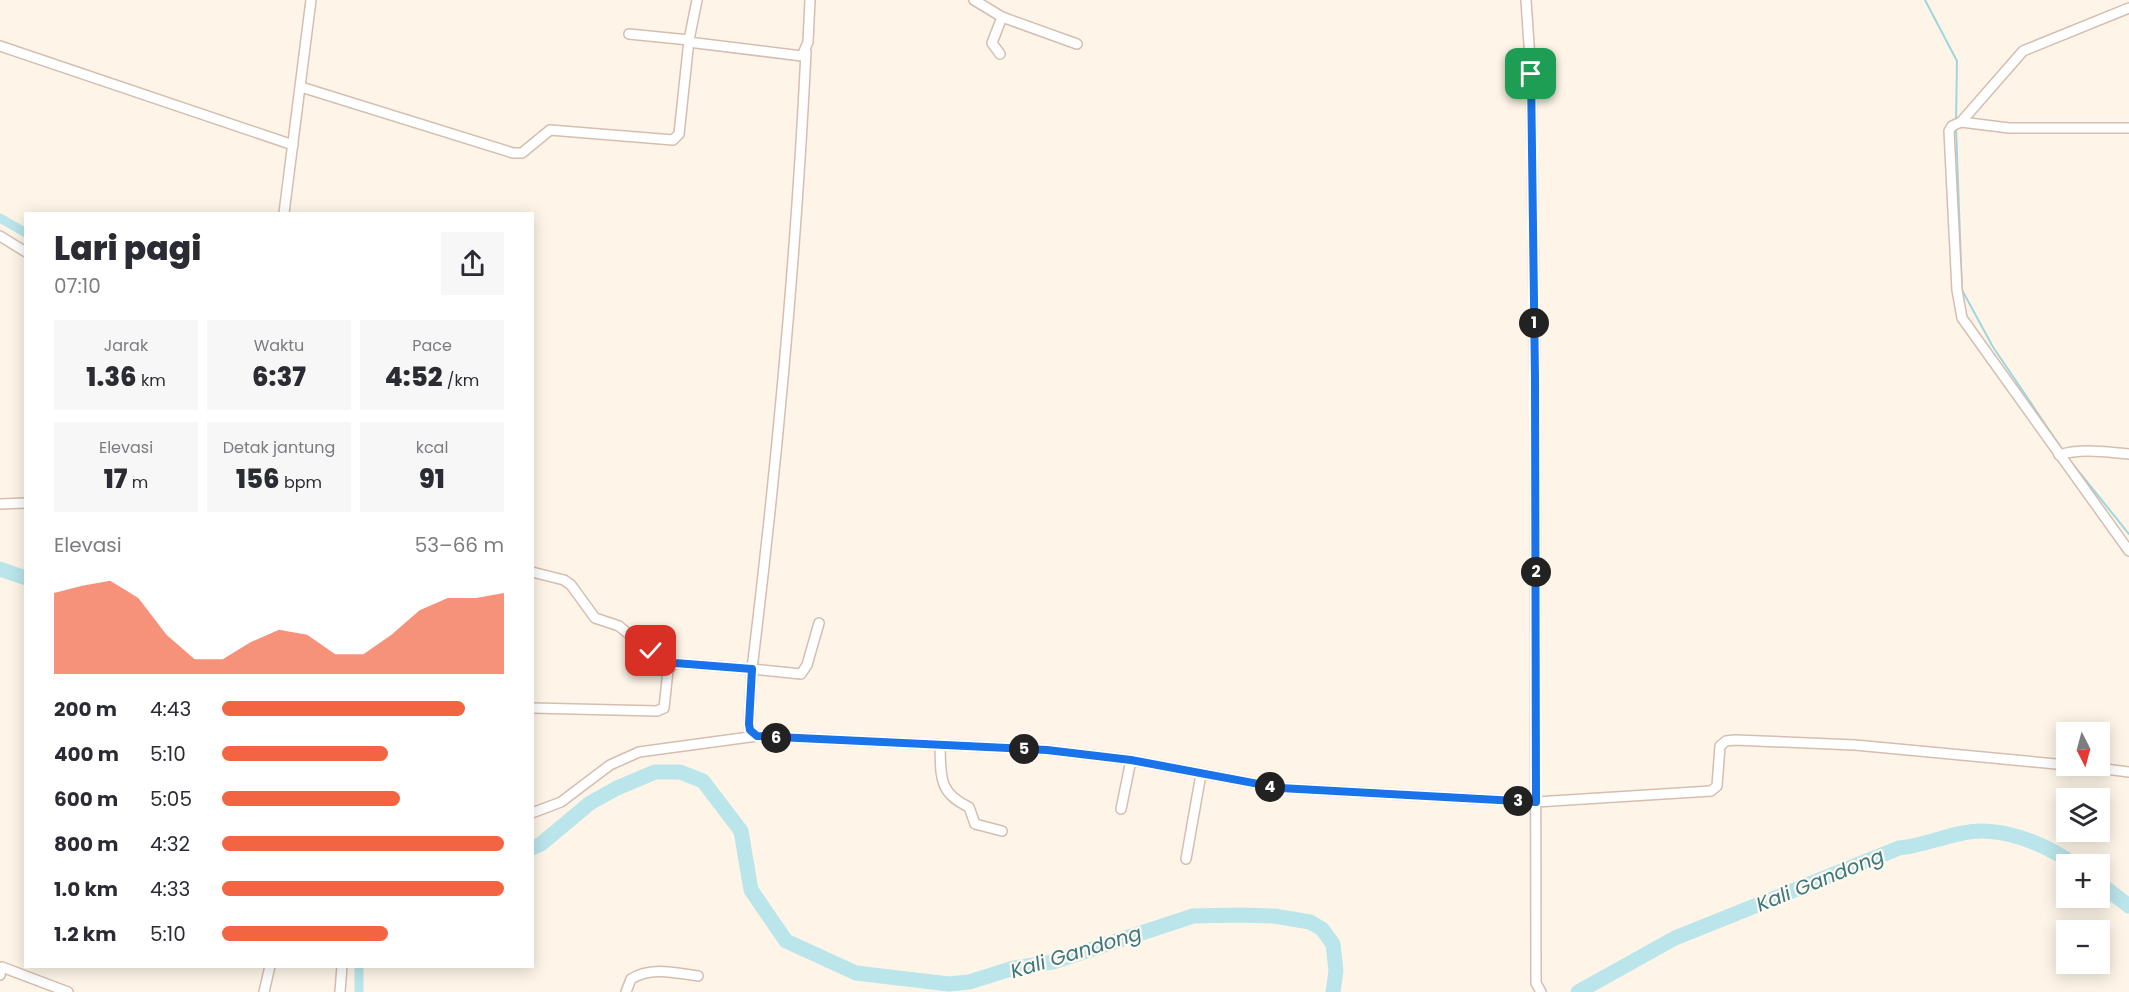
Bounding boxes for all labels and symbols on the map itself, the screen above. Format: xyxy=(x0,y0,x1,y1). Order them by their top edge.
pin xyxy=(1505,48,1556,99)
pin: 1 xyxy=(1519,308,1549,338)
pin: 2 xyxy=(1521,557,1551,587)
pin xyxy=(625,625,676,676)
north arrow xyxy=(2056,722,2110,776)
pin: 6 xyxy=(761,723,791,753)
pin: 5 xyxy=(1009,734,1039,764)
pin: 4 xyxy=(1255,772,1285,802)
pin: 3 xyxy=(1503,786,1533,816)
water label: Kali Gandong xyxy=(1752,842,1888,918)
water label: Kali Gandong xyxy=(1007,919,1145,985)

